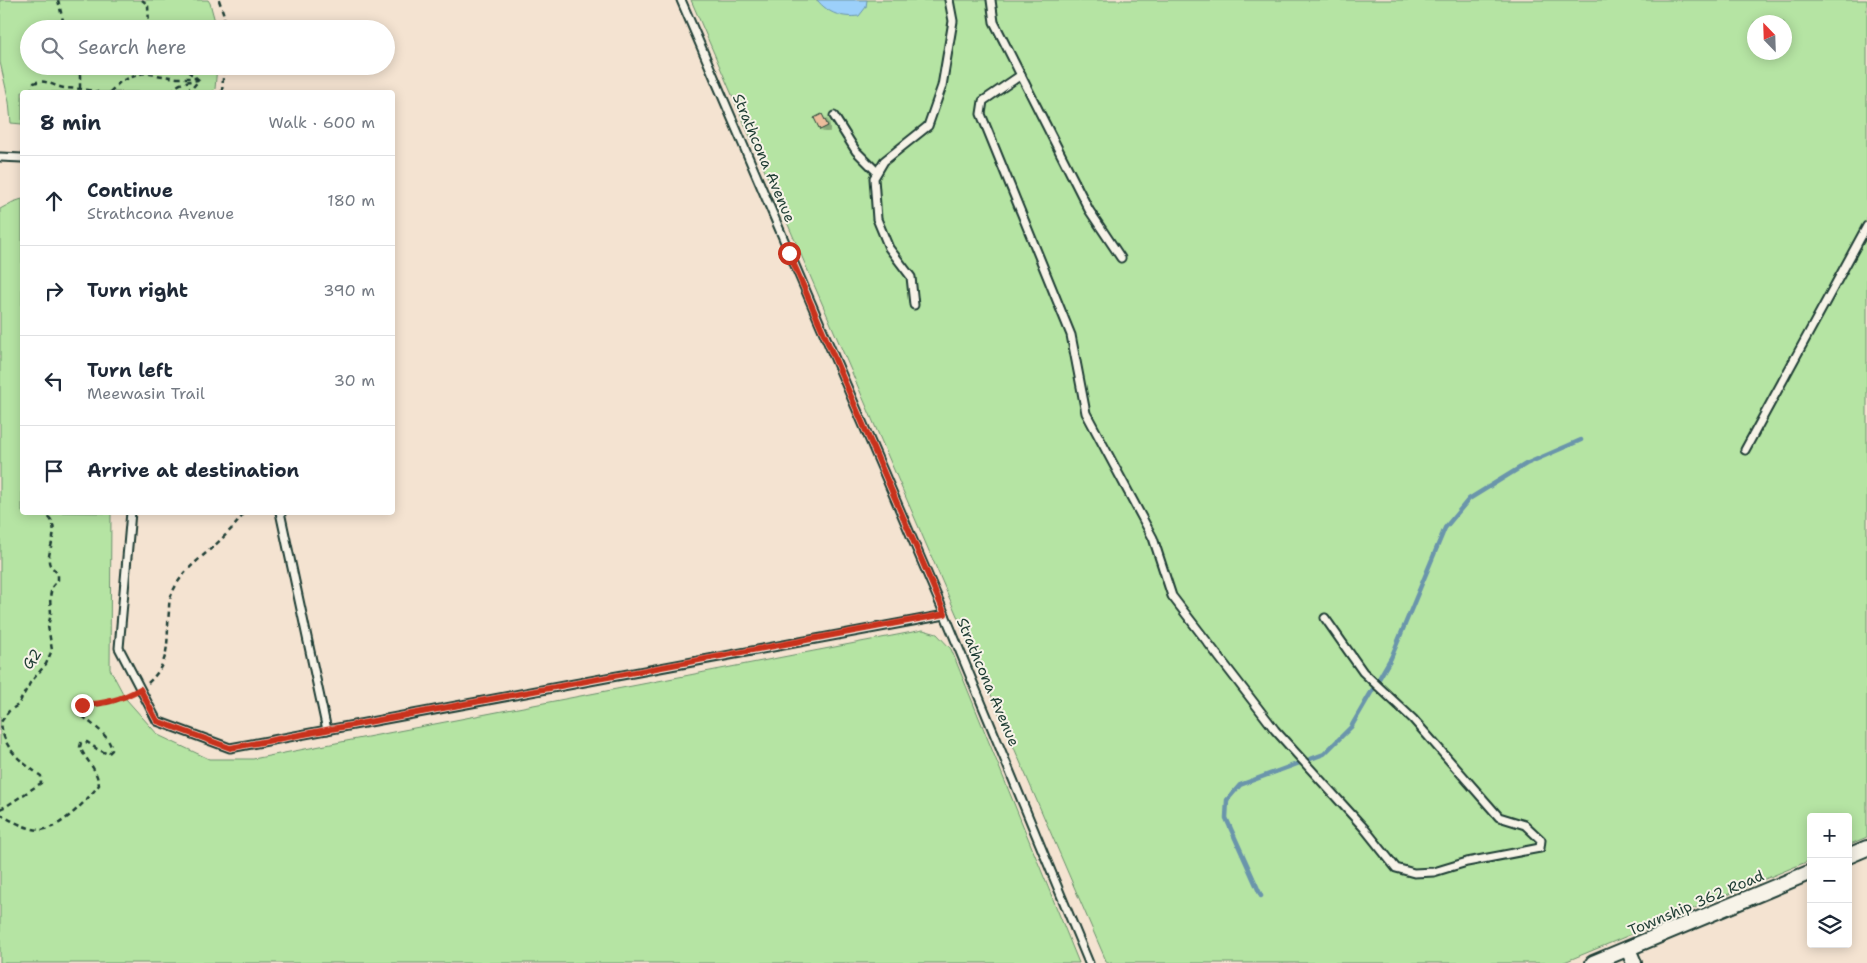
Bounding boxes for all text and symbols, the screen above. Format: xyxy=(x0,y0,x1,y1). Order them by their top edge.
north arrow xyxy=(1747,15,1792,60)
search box xyxy=(20,20,395,75)
icon: search xyxy=(38,34,66,62)
text: Search here xyxy=(78,35,187,60)
street label: Strathcona Avenue xyxy=(728,91,800,225)
text: 8 min xyxy=(40,109,101,137)
text: Walk · 600 m xyxy=(269,112,375,133)
text: Continue xyxy=(87,178,173,203)
icon: ahead xyxy=(40,187,68,215)
text: 180 m xyxy=(327,190,375,211)
text: Strathcona Avenue xyxy=(87,203,234,224)
route start xyxy=(778,242,801,265)
icon: right xyxy=(40,277,68,305)
text: Turn right xyxy=(87,278,188,303)
text: 390 m xyxy=(323,280,375,301)
text: Turn left xyxy=(87,358,173,383)
icon: left xyxy=(40,367,68,395)
text: 30 m xyxy=(334,370,375,391)
text: Meewasin Trail xyxy=(87,383,205,404)
icon: arrive xyxy=(40,457,68,485)
text: Arrive at destination xyxy=(87,458,299,483)
street label: Strathcona Avenue xyxy=(952,615,1024,749)
street label: G2 xyxy=(18,645,46,673)
route end xyxy=(71,694,94,717)
map controls xyxy=(1807,813,1852,948)
button: + xyxy=(1807,813,1852,858)
button: − xyxy=(1807,858,1852,903)
street label: Township 362 Road xyxy=(1625,865,1767,941)
button: layers xyxy=(1807,903,1852,948)

